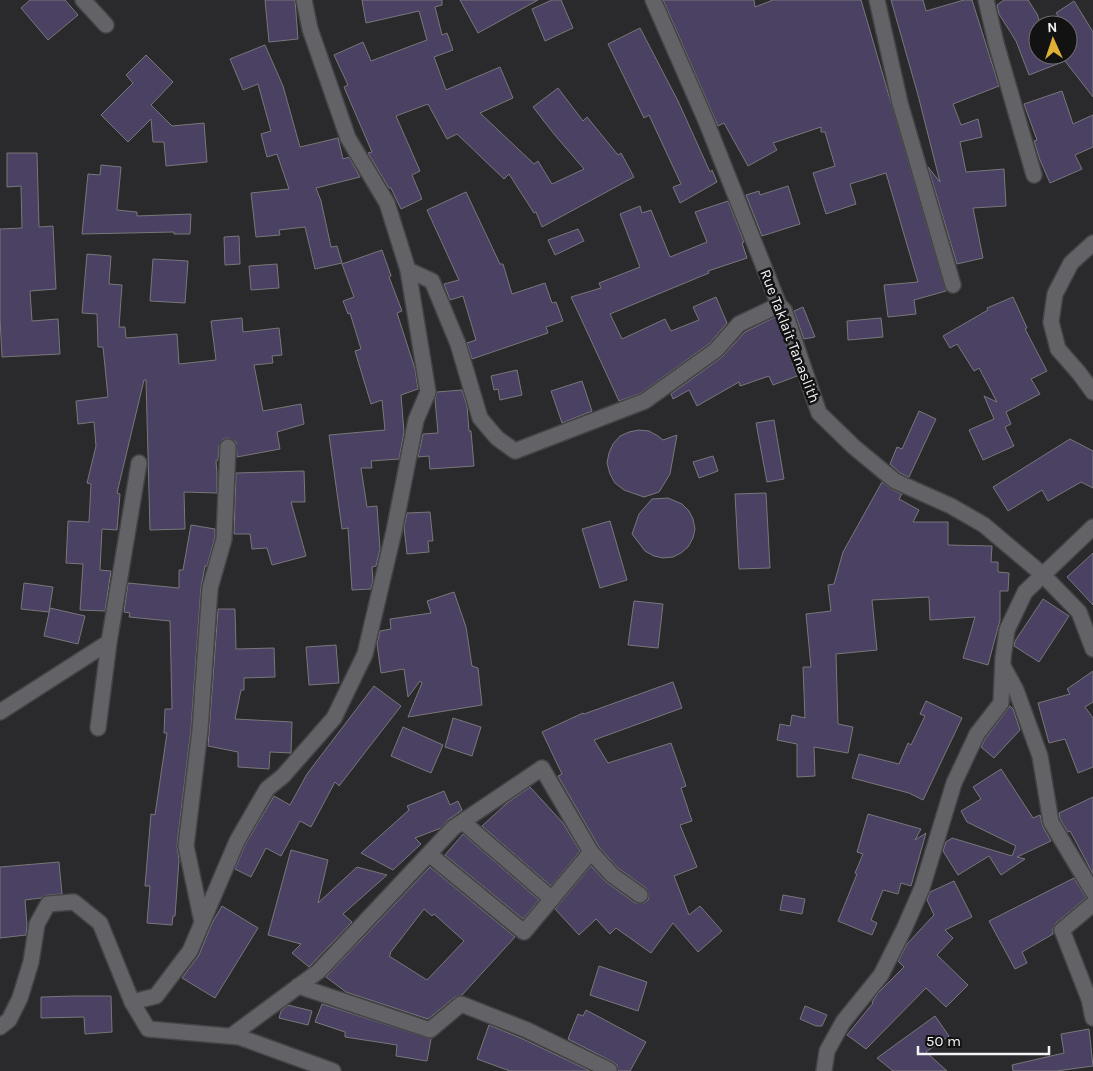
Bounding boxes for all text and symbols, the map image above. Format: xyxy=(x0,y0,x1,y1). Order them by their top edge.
north arrow xyxy=(1028,15,1078,65)
text: N xyxy=(1047,19,1058,36)
street label: Rue Taklait Tanaslith xyxy=(756,267,824,405)
scale bar xyxy=(918,1024,1049,1056)
text: 50 m xyxy=(926,1032,961,1050)

